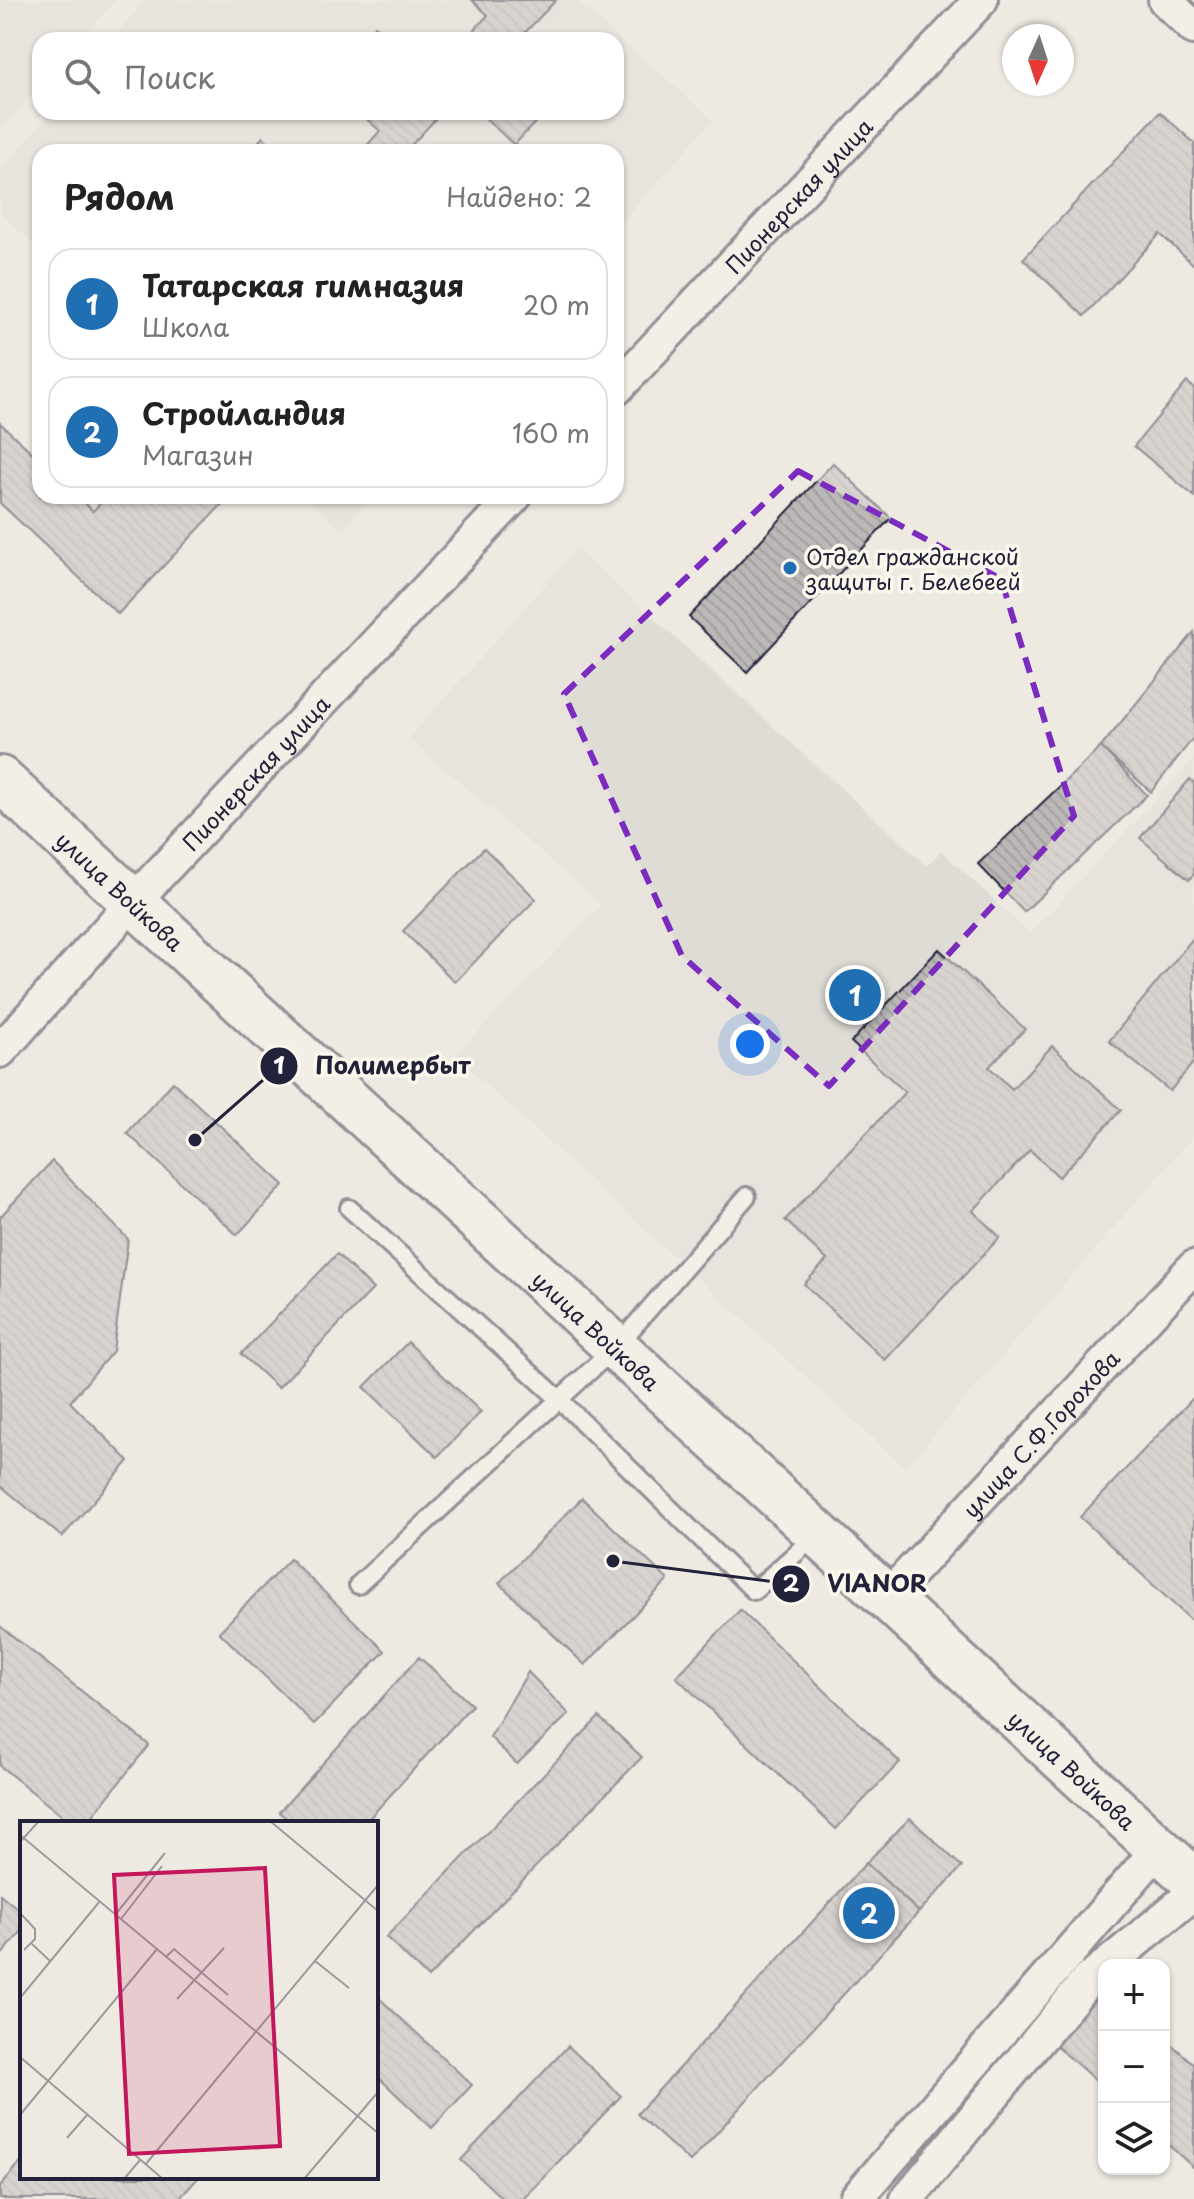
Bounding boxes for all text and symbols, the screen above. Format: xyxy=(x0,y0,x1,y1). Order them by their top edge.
north arrow xyxy=(1002,24,1074,96)
search box xyxy=(32,32,624,120)
icon: search xyxy=(60,54,104,98)
text: Поиск xyxy=(124,54,215,99)
street label: Пионерская улица xyxy=(717,110,879,280)
text: Рядом xyxy=(64,170,175,222)
text: Найдено: 2 xyxy=(446,177,592,216)
text: Татарская гимназия xyxy=(142,262,464,307)
text: 1 xyxy=(86,285,98,324)
text: 20 m xyxy=(523,285,590,324)
text: Школа xyxy=(142,307,229,346)
text: Стройландия xyxy=(142,390,346,435)
text: 2 xyxy=(83,413,101,452)
text: 160 m xyxy=(512,413,590,452)
text: Магазин xyxy=(142,435,253,474)
place label: Отдел гражданской защиты г. Белебеей xyxy=(805,539,1021,597)
marker: Отдел гражданской защиты г. Белебеей xyxy=(781,559,799,577)
street label: Пионерская улица xyxy=(174,687,337,857)
street label: улица Войкова xyxy=(49,823,192,958)
pin: 1 xyxy=(829,965,881,1025)
your location xyxy=(730,1024,770,1064)
callout: Полимербыт xyxy=(259,1042,487,1090)
text: 1 xyxy=(273,1046,285,1082)
text: Полимербыт xyxy=(315,1046,471,1082)
street label: улица Войкова xyxy=(525,1262,668,1397)
street label: улица С.Ф.Горохова xyxy=(954,1341,1127,1524)
callout: VIANOR xyxy=(771,1560,943,1608)
text: 2 xyxy=(783,1564,800,1600)
text: VIANOR xyxy=(827,1564,927,1600)
street label: улица Войкова xyxy=(1002,1702,1144,1837)
inset map xyxy=(20,1821,378,2179)
pin: 2 xyxy=(843,1883,895,1943)
map controls xyxy=(1098,1959,1170,2175)
button: + xyxy=(1098,1959,1170,2031)
button: − xyxy=(1098,2031,1170,2103)
button: layers xyxy=(1098,2103,1170,2175)

